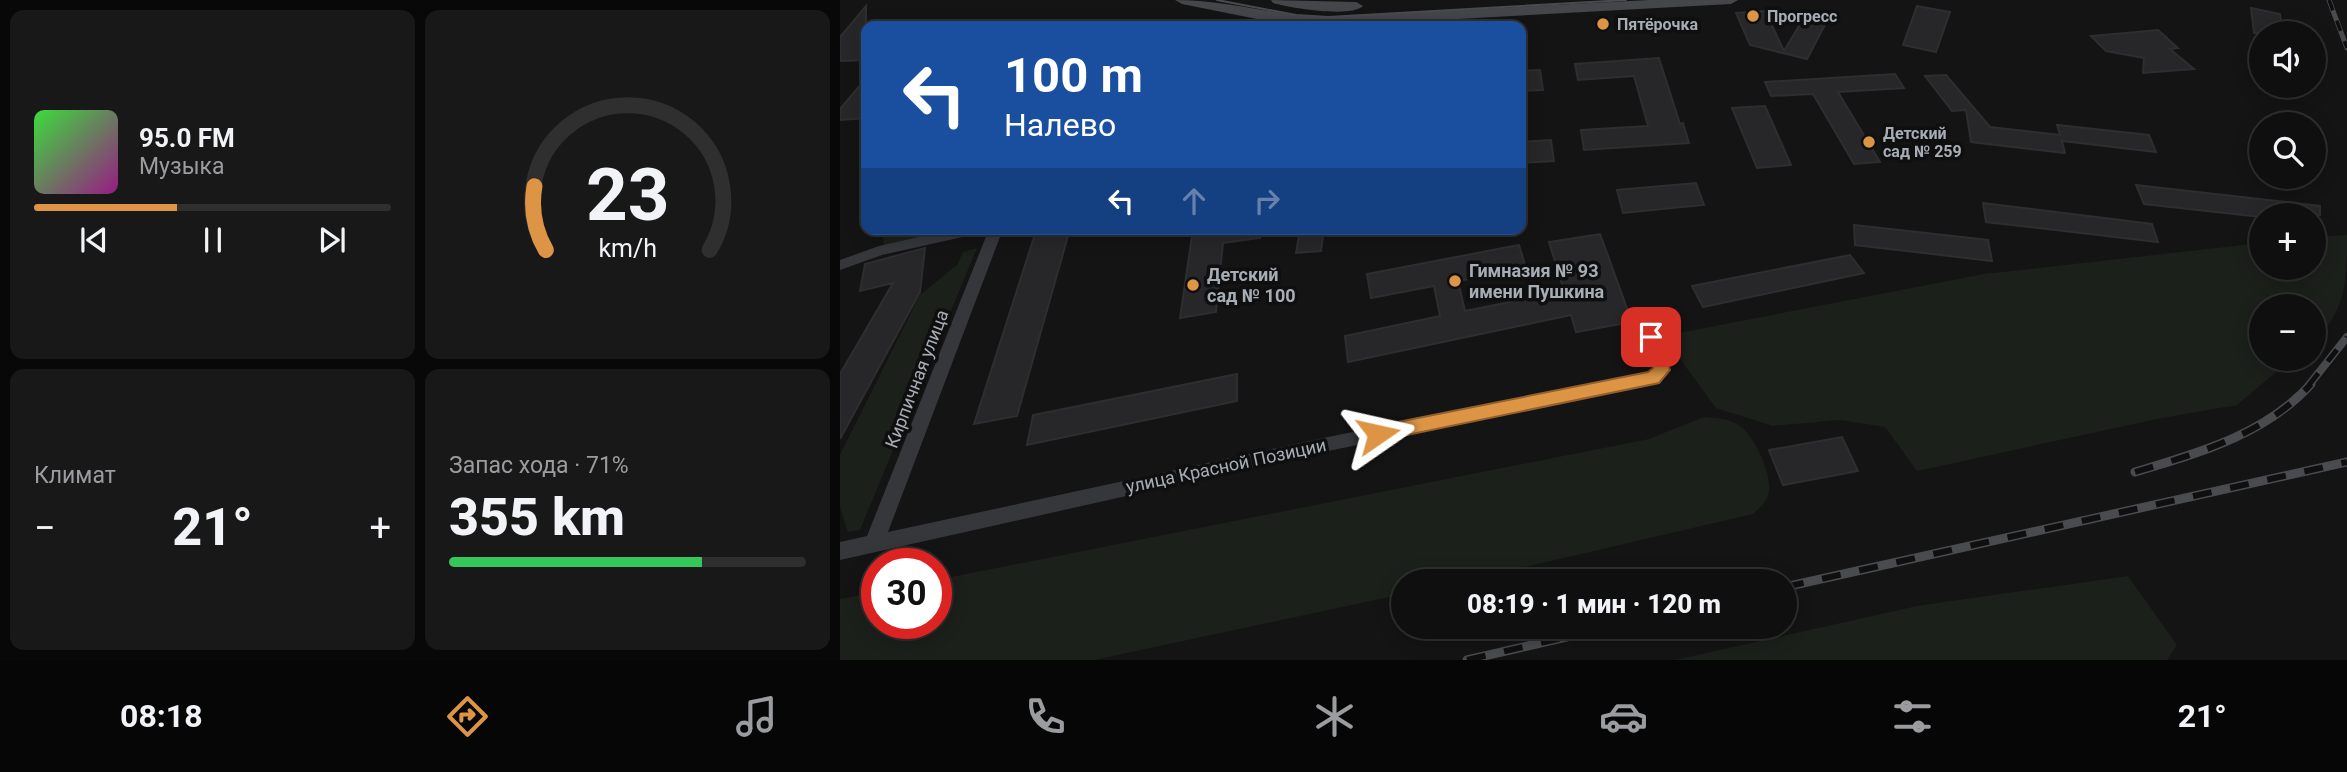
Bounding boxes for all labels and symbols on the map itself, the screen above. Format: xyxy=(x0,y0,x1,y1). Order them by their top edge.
place label: Прогресс xyxy=(1767,7,1837,26)
marker: Прогресс xyxy=(1745,8,1761,24)
place label: Пятёрочка xyxy=(1617,15,1698,34)
marker: Пятёрочка xyxy=(1595,16,1611,32)
place label: Детский сад № 259 xyxy=(1883,124,1962,161)
marker: Детский сад № 259 xyxy=(1861,134,1877,150)
place label: Гимназия № 93 имени Пушкина xyxy=(1469,260,1605,302)
place label: Детский сад № 100 xyxy=(1207,264,1296,306)
marker: Гимназия № 93 имени Пушкина xyxy=(1447,273,1463,289)
marker: Детский сад № 100 xyxy=(1185,277,1201,293)
street label: Кирпичная улица xyxy=(881,307,953,451)
pin xyxy=(1621,307,1681,367)
position arrow xyxy=(1341,397,1415,471)
street label: улица Красной Позиции xyxy=(1124,434,1328,497)
speed limit sign: 30 xyxy=(861,548,952,639)

